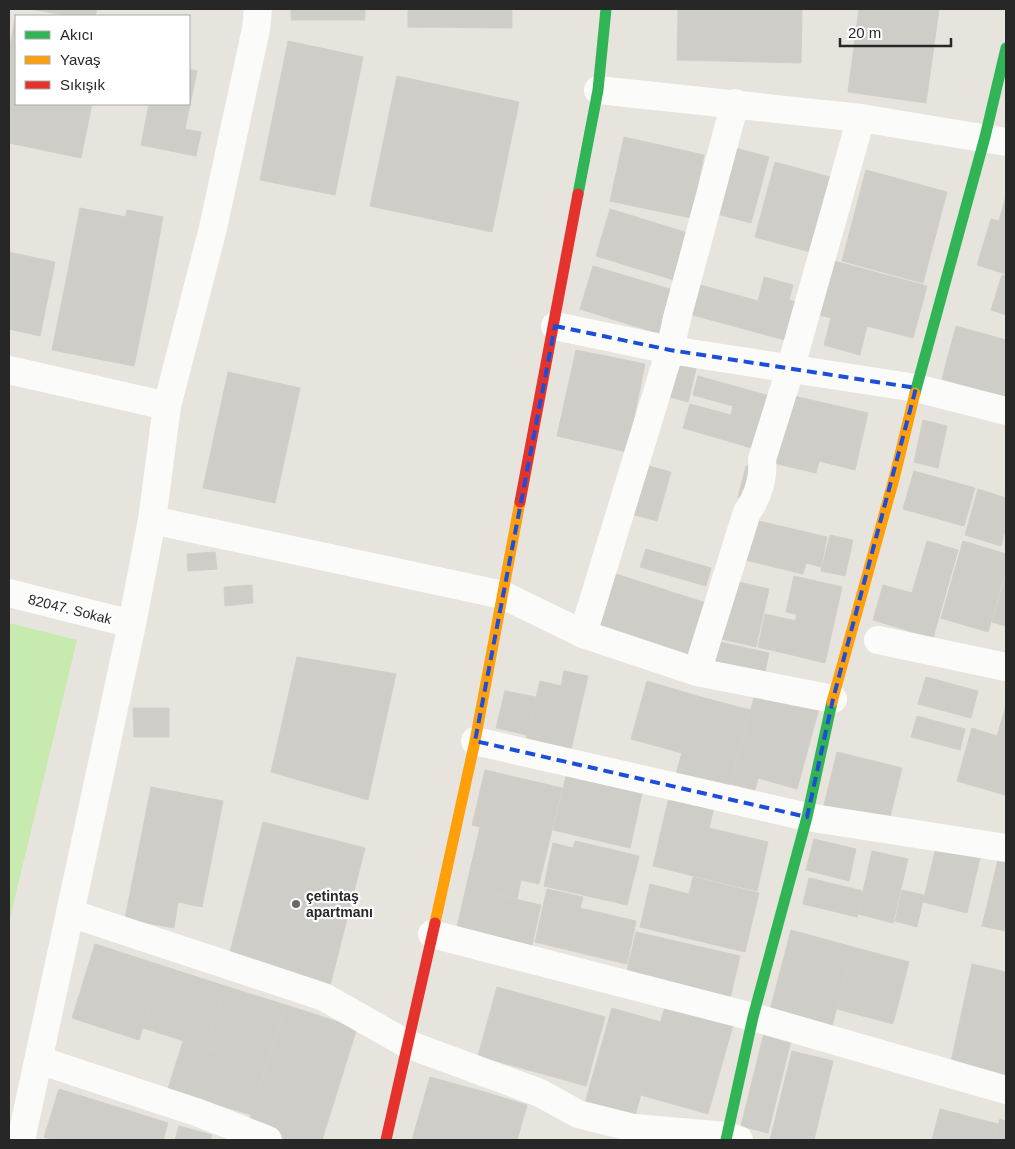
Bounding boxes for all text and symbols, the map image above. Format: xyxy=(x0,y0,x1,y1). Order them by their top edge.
legend xyxy=(15,15,190,105)
scale bar xyxy=(840,15,951,47)
text: 20 m xyxy=(848,24,881,41)
text: Akıcı xyxy=(60,26,93,43)
text: Yavaş xyxy=(60,51,101,68)
text: Sıkışık xyxy=(60,76,106,93)
street label: 82047. Sokak xyxy=(27,591,114,627)
place label: çetintaş apartmanı xyxy=(306,888,373,920)
marker: çetintaş apartmanı xyxy=(290,898,302,910)

